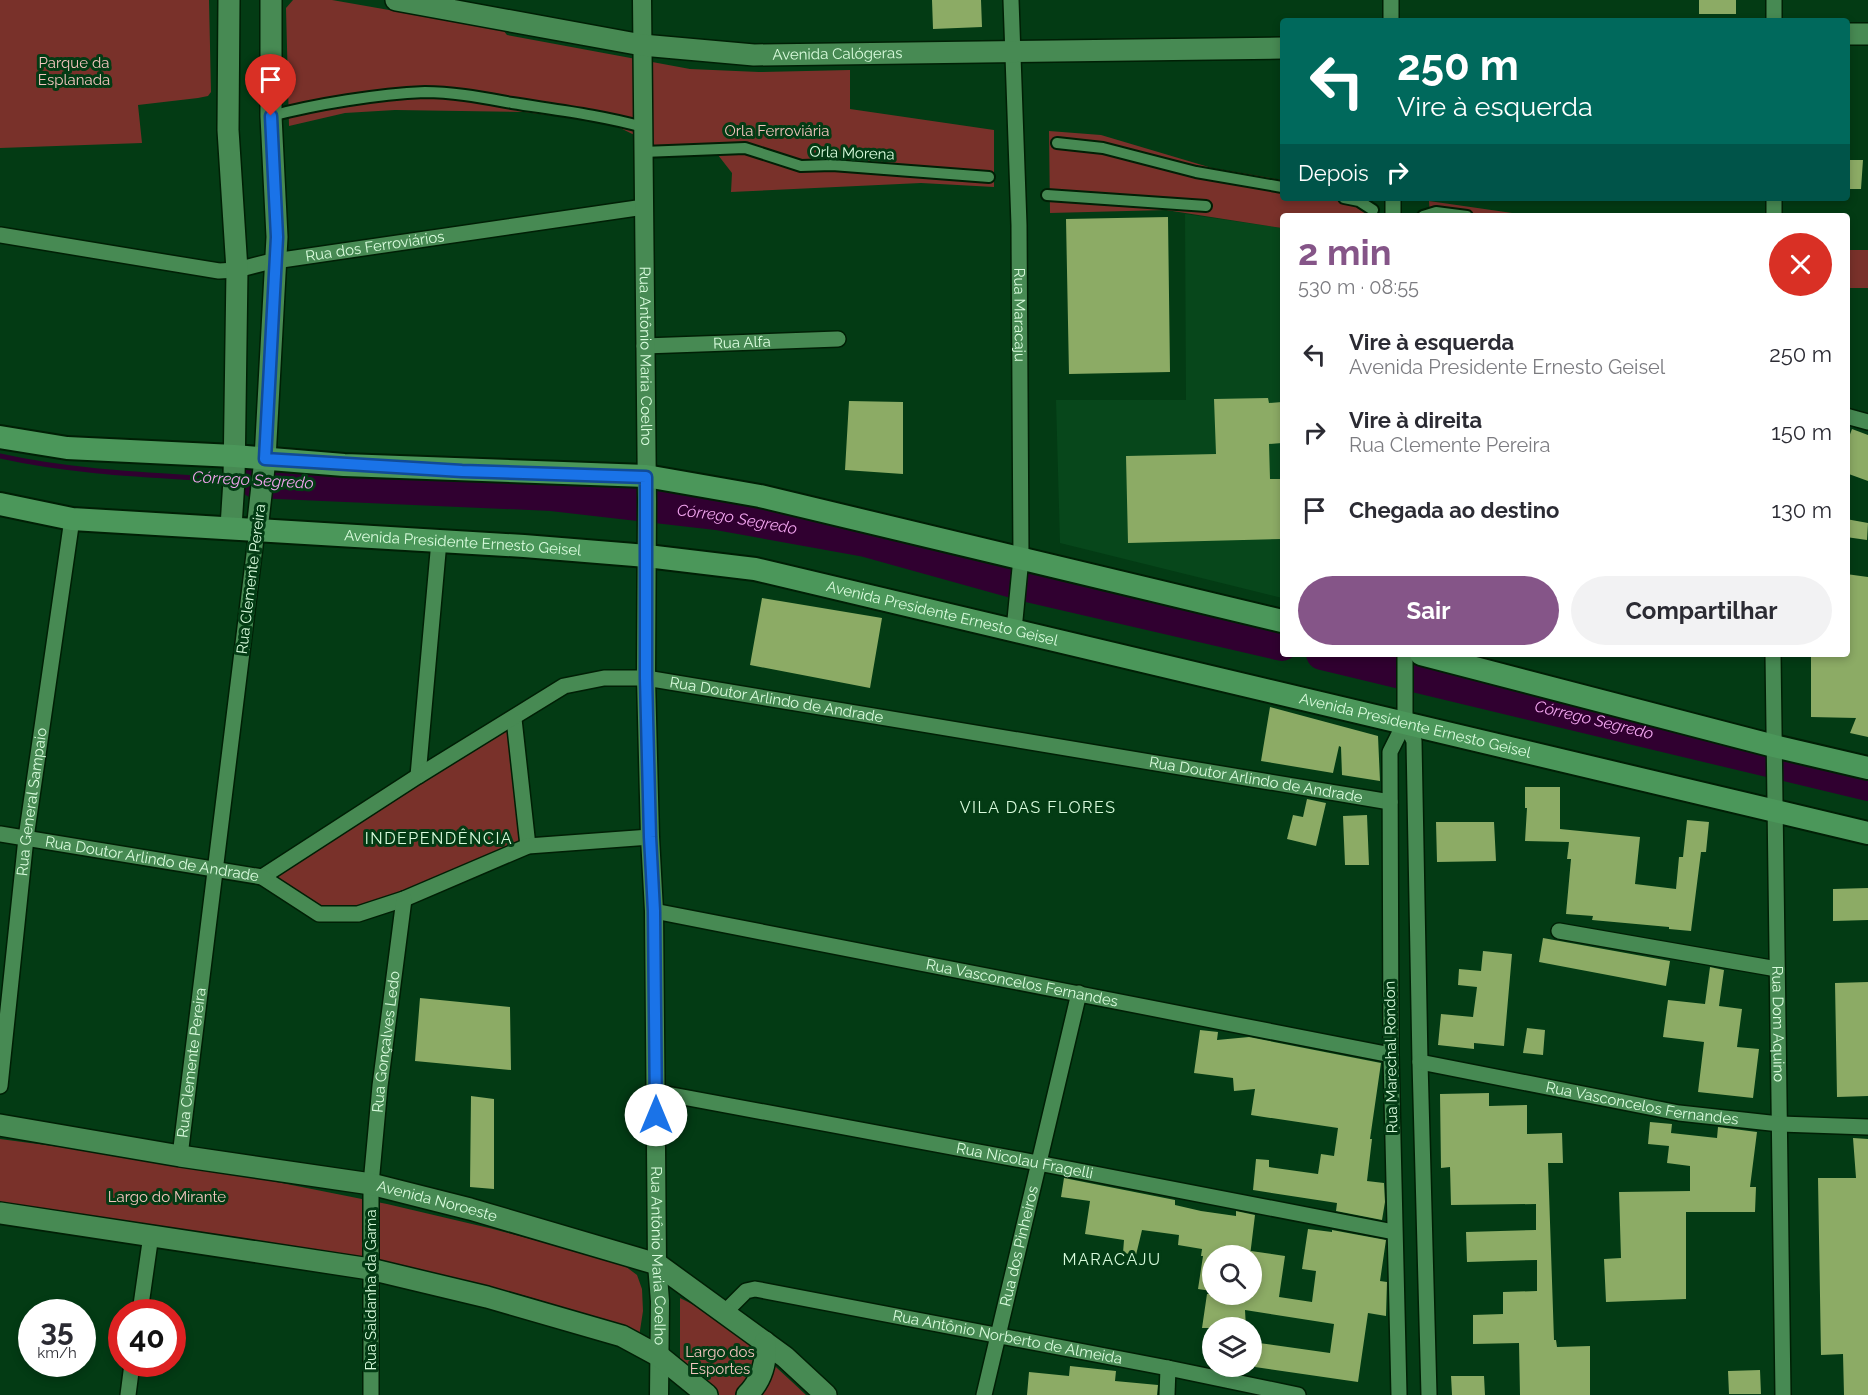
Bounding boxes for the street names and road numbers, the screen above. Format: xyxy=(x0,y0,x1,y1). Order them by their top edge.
street label: Avenida Calógeras xyxy=(772,44,903,64)
street label: Orla Morena xyxy=(809,143,895,163)
street label: Rua dos Ferroviários xyxy=(304,227,446,265)
street label: Rua Antônio Maria Coelho xyxy=(636,266,655,446)
street label: Rua Maracaju xyxy=(1010,268,1029,362)
street label: Rua Alfa xyxy=(713,332,771,352)
street label: Rua Clemente Pereira xyxy=(233,503,269,655)
street label: Avenida Presidente Ernesto Geisel xyxy=(344,526,583,560)
street label: Avenida Presidente Ernesto Geisel xyxy=(825,577,1061,650)
street label: Rua Doutor Arlindo de Andrade xyxy=(668,673,885,726)
street label: Avenida Presidente Ernesto Geisel xyxy=(1298,689,1534,762)
street label: Rua General Sampaio xyxy=(13,726,51,877)
street label: Rua Doutor Arlindo de Andrade xyxy=(1148,753,1364,806)
street label: Rua Doutor Arlindo de Andrade xyxy=(44,833,260,885)
street label: Rua Vasconcelos Fernandes xyxy=(924,955,1120,1010)
street label: Rua Dom Aquino xyxy=(1768,966,1788,1082)
street label: Rua Gonçalves Ledo xyxy=(369,970,404,1113)
street label: Rua Marechal Rondon xyxy=(1381,981,1401,1133)
street label: Rua Clemente Pereira xyxy=(173,987,210,1139)
street label: Rua Vasconcelos Fernandes xyxy=(1544,1078,1739,1128)
street label: Rua Nicolau Fragelli xyxy=(955,1139,1095,1182)
street label: Rua Antônio Maria Coelho xyxy=(647,1166,669,1345)
street label: Avenida Noroeste xyxy=(375,1177,500,1226)
street label: Rua dos Pinheiros xyxy=(996,1184,1042,1308)
street label: Rua Saldanha da Gama xyxy=(362,1209,380,1371)
street label: Rua Antônio Norberto de Almeida xyxy=(891,1307,1124,1368)

